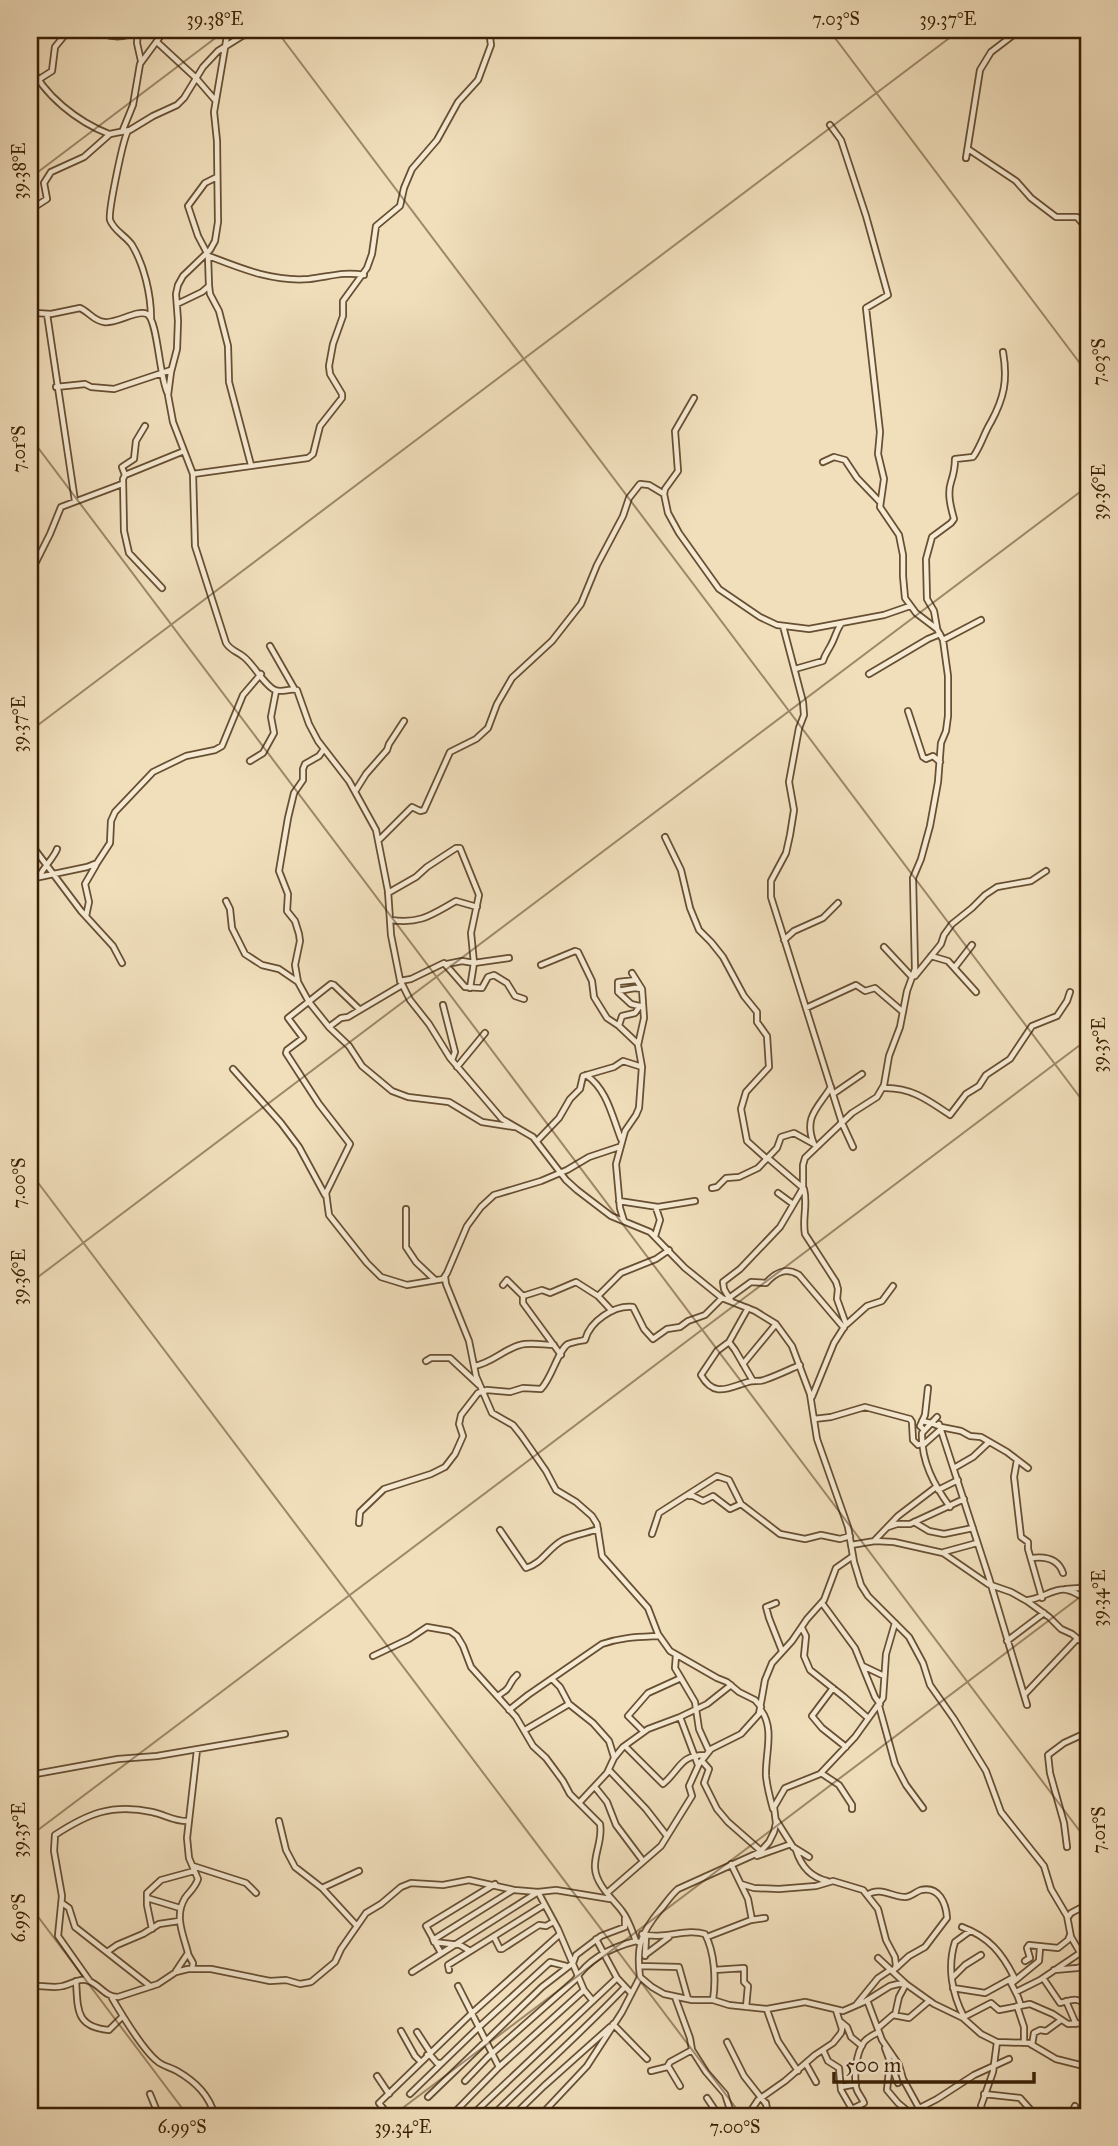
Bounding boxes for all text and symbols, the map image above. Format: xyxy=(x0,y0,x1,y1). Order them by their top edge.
text: 39.38°E xyxy=(187,8,243,30)
text: 7.03°S xyxy=(812,8,860,30)
text: 39.37°E xyxy=(920,8,977,30)
text: 39.38°E xyxy=(8,143,30,199)
text: 7.03°S xyxy=(1088,338,1110,386)
text: 7.01°S xyxy=(8,425,30,473)
text: 39.36°E xyxy=(1088,464,1110,520)
text: 39.37°E xyxy=(8,695,30,752)
text: 39.35°E xyxy=(1088,1017,1110,1073)
text: 7.00°S xyxy=(8,1158,30,1208)
text: 39.36°E xyxy=(8,1249,30,1305)
text: 39.34°E xyxy=(1088,1569,1110,1627)
text: 39.35°E xyxy=(8,1802,30,1858)
text: 7.01°S xyxy=(1088,1806,1110,1854)
text: 6.99°S xyxy=(8,1893,30,1943)
scale bar xyxy=(834,2041,1034,2085)
text: 500 m xyxy=(845,2052,902,2078)
text: 6.99°S xyxy=(157,2116,207,2138)
text: 39.34°E xyxy=(374,2116,432,2138)
text: 7.00°S xyxy=(710,2116,760,2138)

